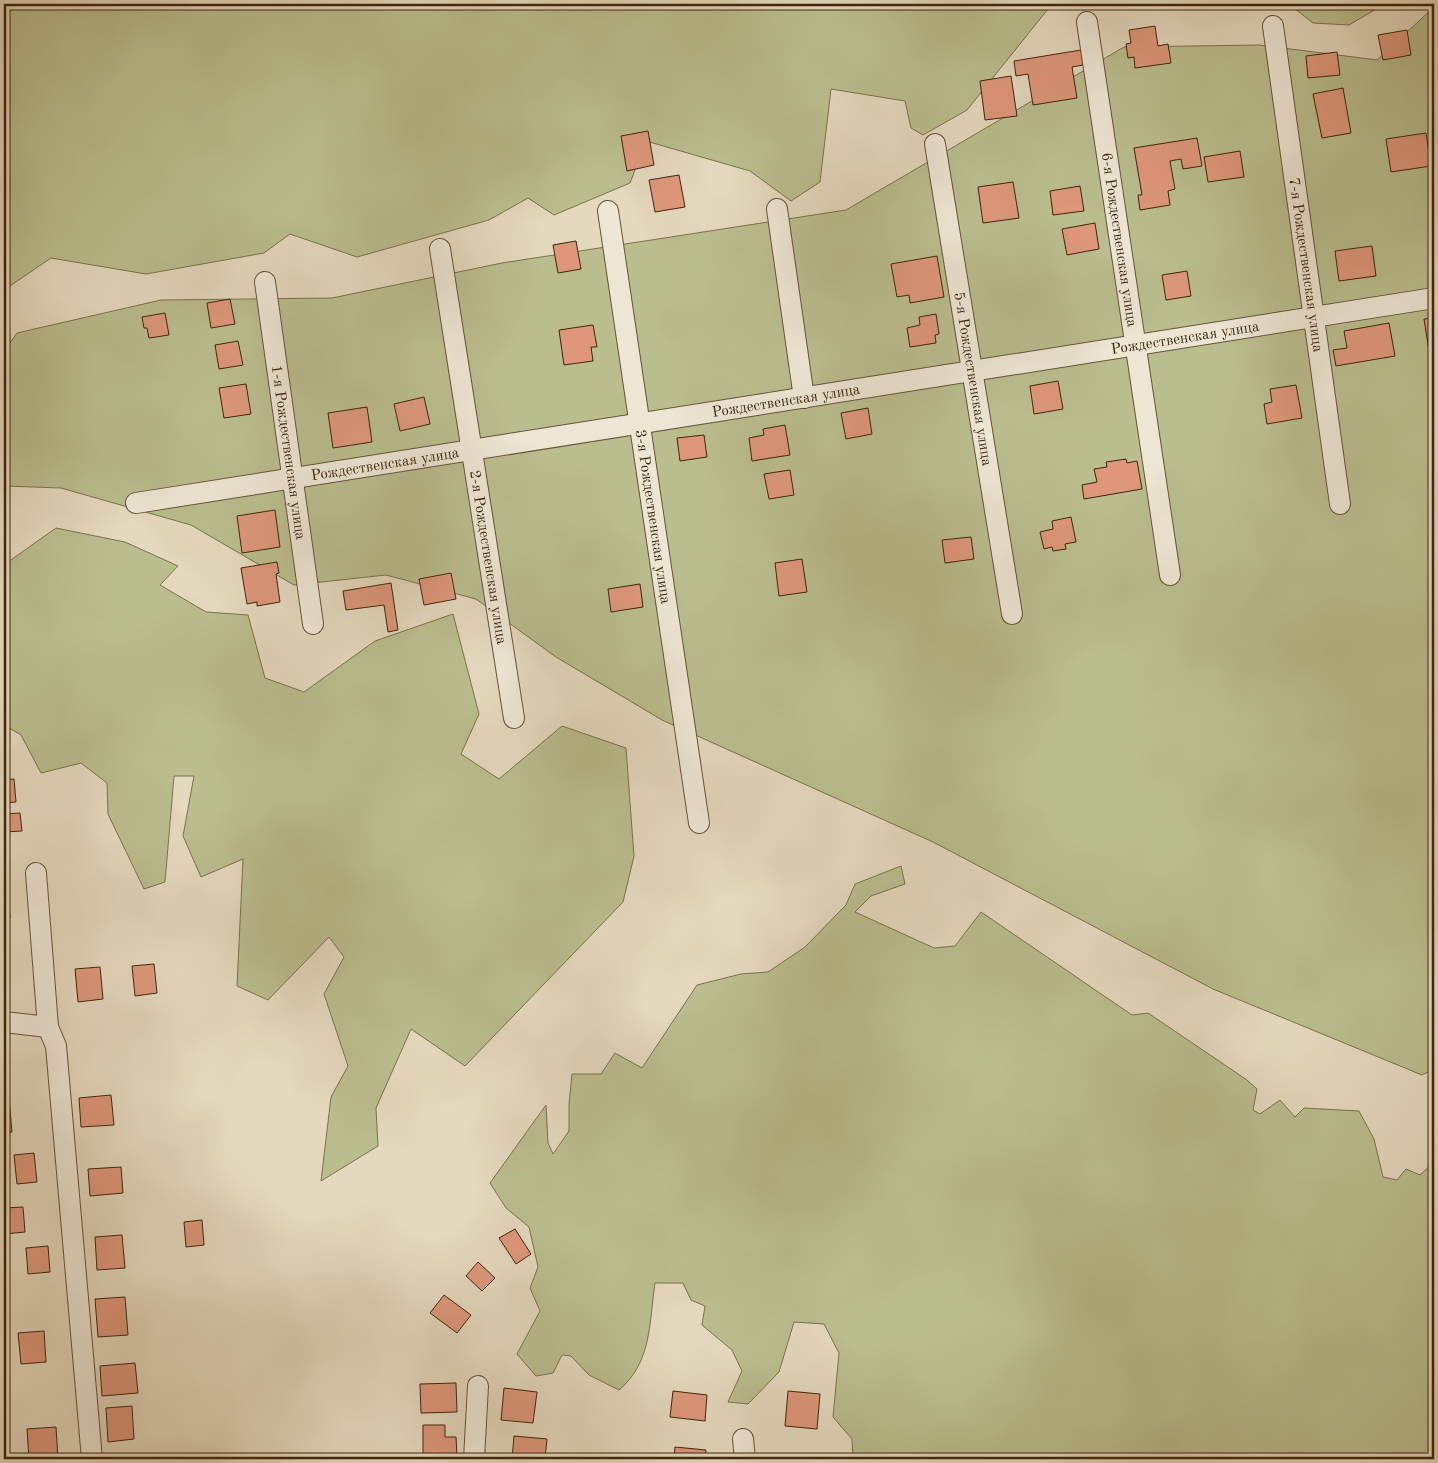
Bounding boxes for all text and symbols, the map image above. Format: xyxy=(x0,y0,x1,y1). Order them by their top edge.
street label: 6-я Рождественская улица xyxy=(1098,152,1139,329)
street label: 7-я Рождественская улица xyxy=(1285,177,1325,354)
street label: 5-я Рождественская улица xyxy=(950,291,994,468)
street label: Рождественская улица xyxy=(1110,320,1261,358)
street label: 1-я Рождественская улица xyxy=(268,364,307,541)
street label: Рождественская улица xyxy=(711,383,862,421)
street label: 3-я Рождественская улица xyxy=(632,429,672,606)
street label: Рождественская улица xyxy=(310,446,461,484)
street label: 2-я Рождественская улица xyxy=(466,469,508,646)

